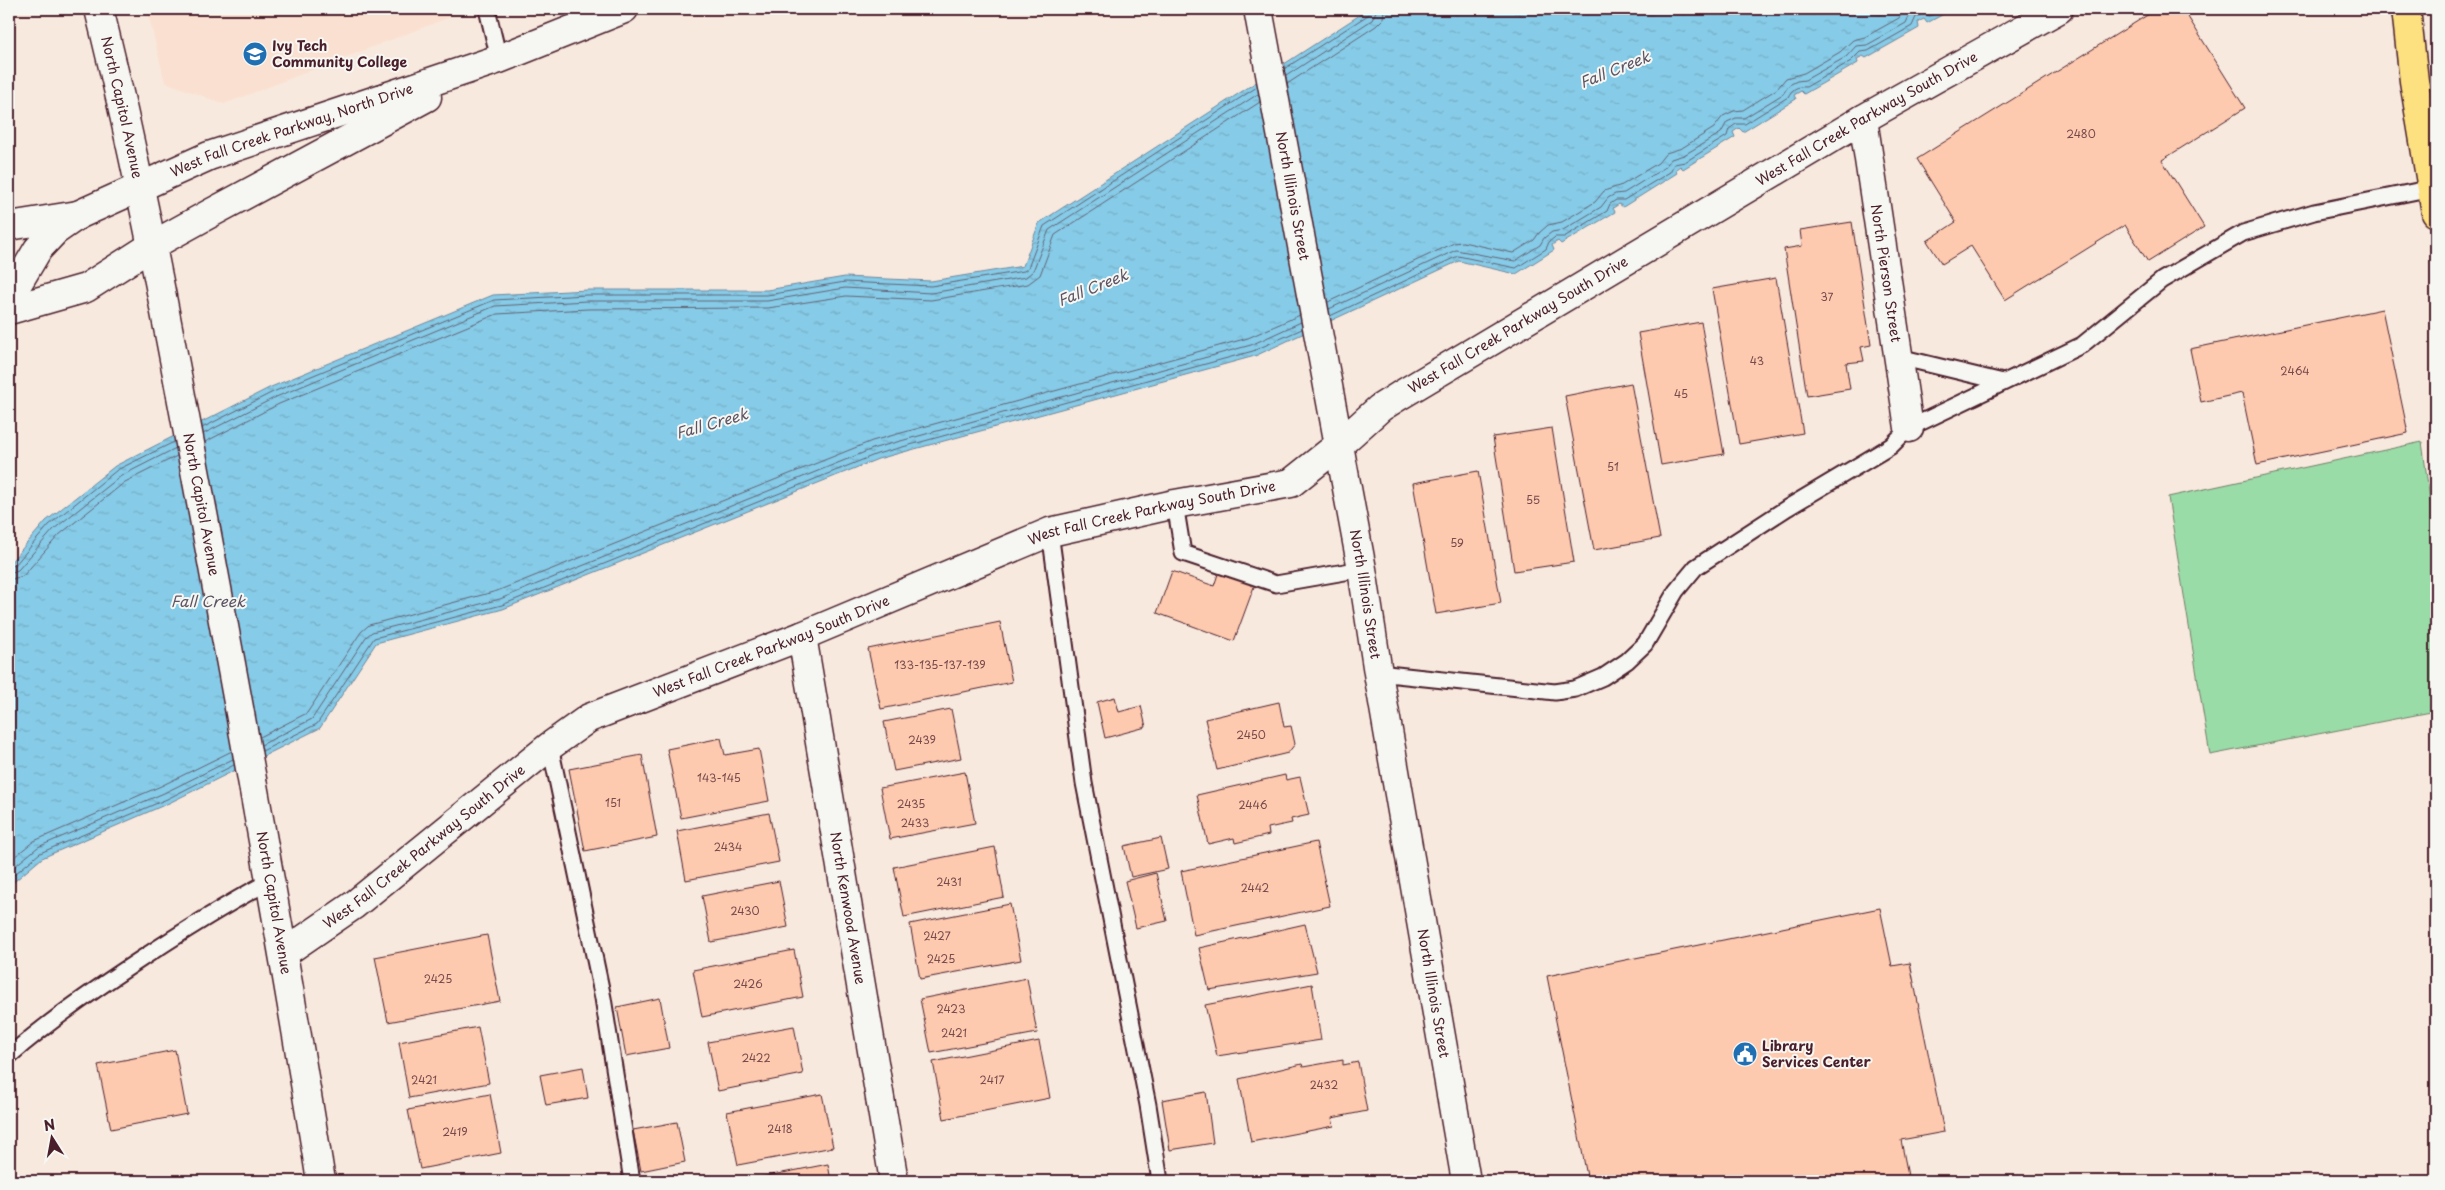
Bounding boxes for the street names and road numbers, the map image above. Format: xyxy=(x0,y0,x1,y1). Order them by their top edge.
street label: North Capitol Avenue xyxy=(96,34,149,181)
street label: West Fall Creek Parkway South Drive xyxy=(1752,46,1981,191)
street label: West Fall Creek Parkway, North Drive xyxy=(167,77,416,182)
street label: North Illinois Street xyxy=(1271,129,1316,262)
street label: North Pierson Street xyxy=(1866,203,1907,344)
street label: West Fall Creek Parkway South Drive xyxy=(1404,251,1632,398)
street label: North Capitol Avenue xyxy=(178,431,226,578)
street label: West Fall Creek Parkway South Drive xyxy=(1025,475,1277,550)
street label: North Illinois Street xyxy=(1345,528,1387,661)
street label: West Fall Creek Parkway South Drive xyxy=(650,590,893,702)
street label: West Fall Creek Parkway South Drive xyxy=(319,759,529,933)
street label: North Capitol Avenue xyxy=(252,830,297,976)
street label: North Kenwood Avenue xyxy=(825,830,872,986)
street label: North Illinois Street xyxy=(1412,927,1456,1060)

